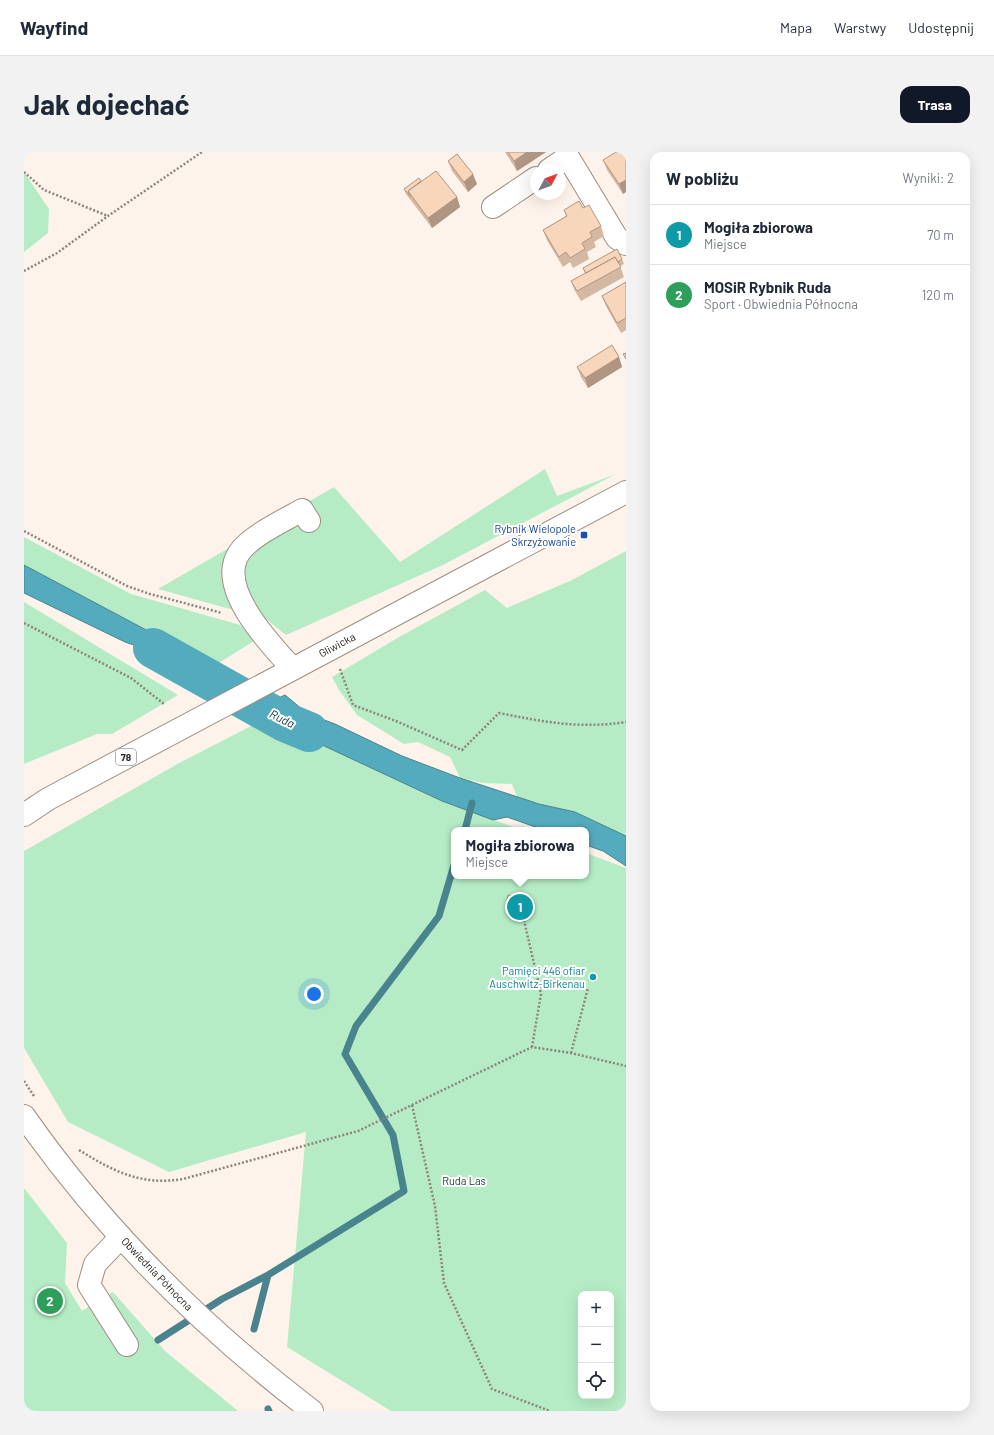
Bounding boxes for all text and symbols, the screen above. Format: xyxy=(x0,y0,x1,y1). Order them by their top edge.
text: Wayfind xyxy=(20,16,88,39)
text: Mapa xyxy=(780,19,812,36)
text: Warstwy xyxy=(834,19,886,36)
text: Udostępnij xyxy=(908,19,974,36)
button: Trasa xyxy=(900,86,970,123)
text: Jak dojechać xyxy=(24,87,190,121)
north arrow xyxy=(530,164,566,200)
text: W pobliżu xyxy=(666,168,739,188)
text: Wyniki: 2 xyxy=(903,170,954,186)
text: Mogiła zbiorowa xyxy=(704,218,813,236)
text: 1 xyxy=(677,227,681,243)
text: 70 m xyxy=(927,227,954,243)
text: Miejsce xyxy=(704,236,747,252)
text: MOSiR Rybnik Ruda xyxy=(704,278,831,296)
text: 2 xyxy=(675,287,683,303)
text: 120 m xyxy=(922,287,954,303)
text: Sport · Obwiednia Północna xyxy=(704,296,858,312)
place label: Rybnik Wielopole Skrzyżowanie xyxy=(495,522,576,548)
marker: Rybnik Wielopole Skrzyżowanie xyxy=(579,530,589,540)
street label: Gliwicka xyxy=(316,630,357,660)
water label: Ruda xyxy=(268,706,297,730)
road number: 78 xyxy=(116,749,136,765)
popup xyxy=(451,827,589,879)
text: Mogiła zbiorowa xyxy=(465,836,575,854)
text: Miejsce xyxy=(465,854,508,870)
pin: 1 xyxy=(507,892,533,922)
place label: Pamięci 446 ofiar Auschwitz-Birkenau xyxy=(489,964,585,990)
marker: Pamięci 446 ofiar Auschwitz-Birkenau xyxy=(588,972,598,982)
your location xyxy=(304,984,324,1004)
park label: Ruda Las xyxy=(442,1174,486,1187)
street label: Obwiednia Północna xyxy=(119,1234,196,1313)
pin: 2 xyxy=(37,1286,63,1316)
map controls xyxy=(578,1291,614,1399)
button: + xyxy=(578,1291,614,1327)
button: − xyxy=(578,1327,614,1363)
button: locate xyxy=(578,1363,614,1399)

